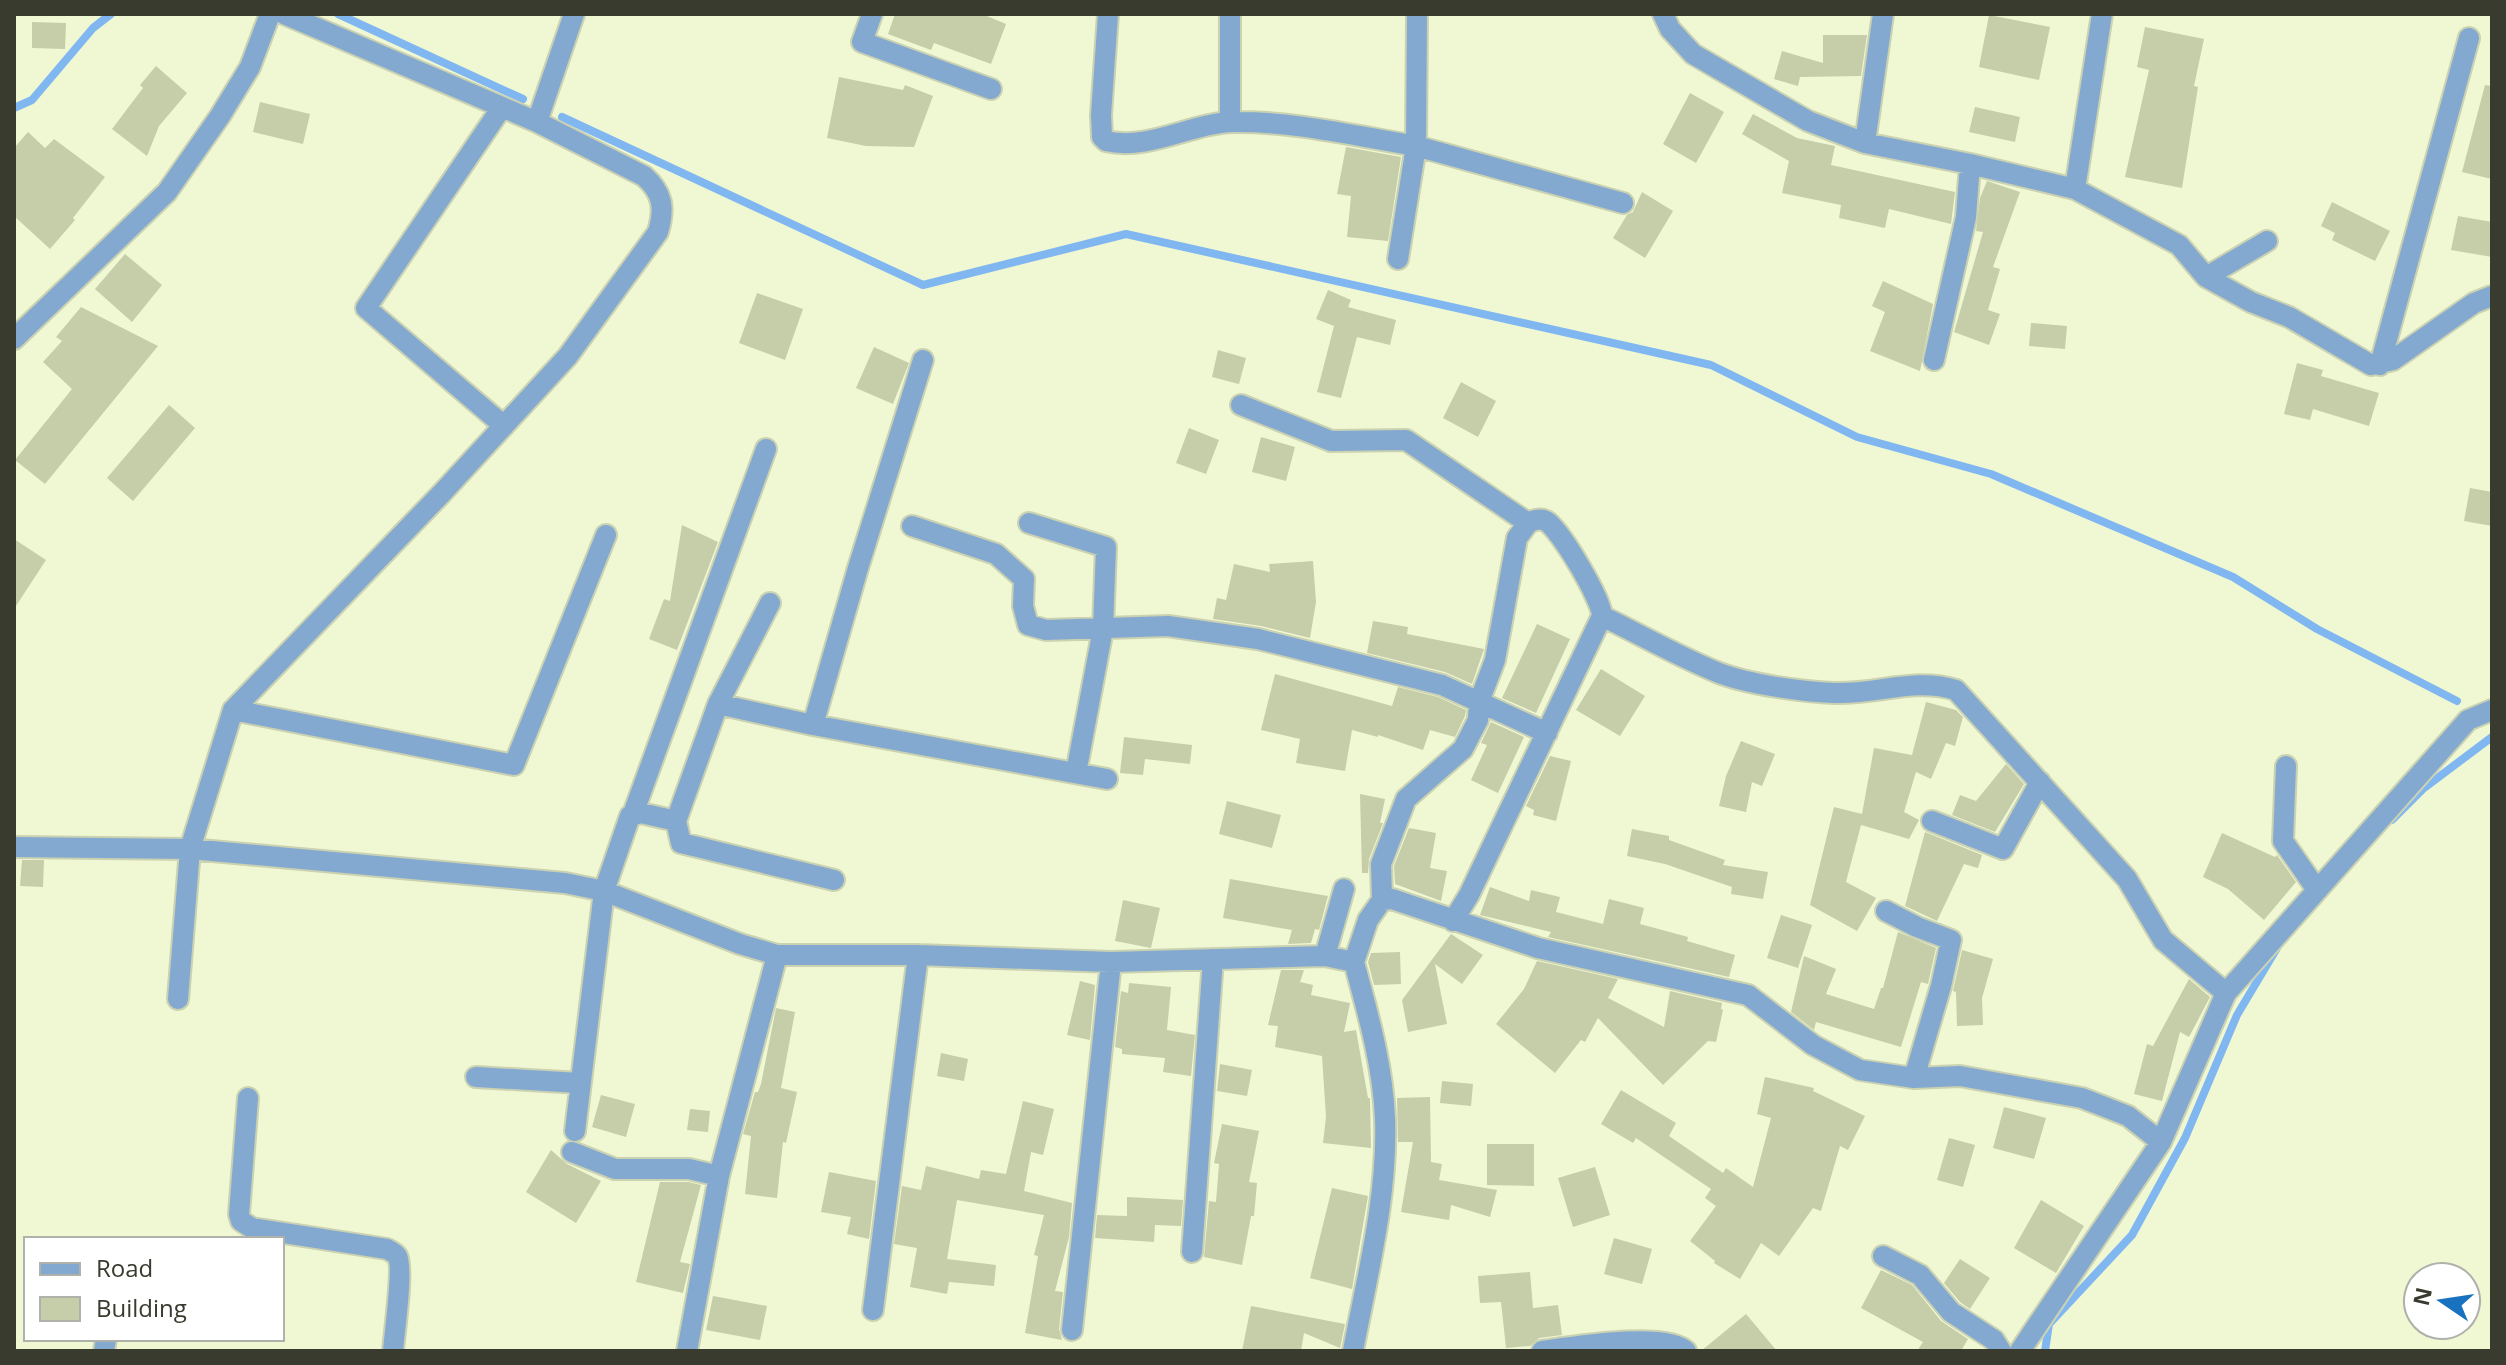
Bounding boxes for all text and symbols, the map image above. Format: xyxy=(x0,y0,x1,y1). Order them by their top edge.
legend xyxy=(24,1237,284,1341)
text: Road xyxy=(96,1251,153,1284)
north arrow xyxy=(2402,1261,2482,1341)
text: N xyxy=(2405,1284,2438,1308)
text: Building xyxy=(96,1291,187,1324)

